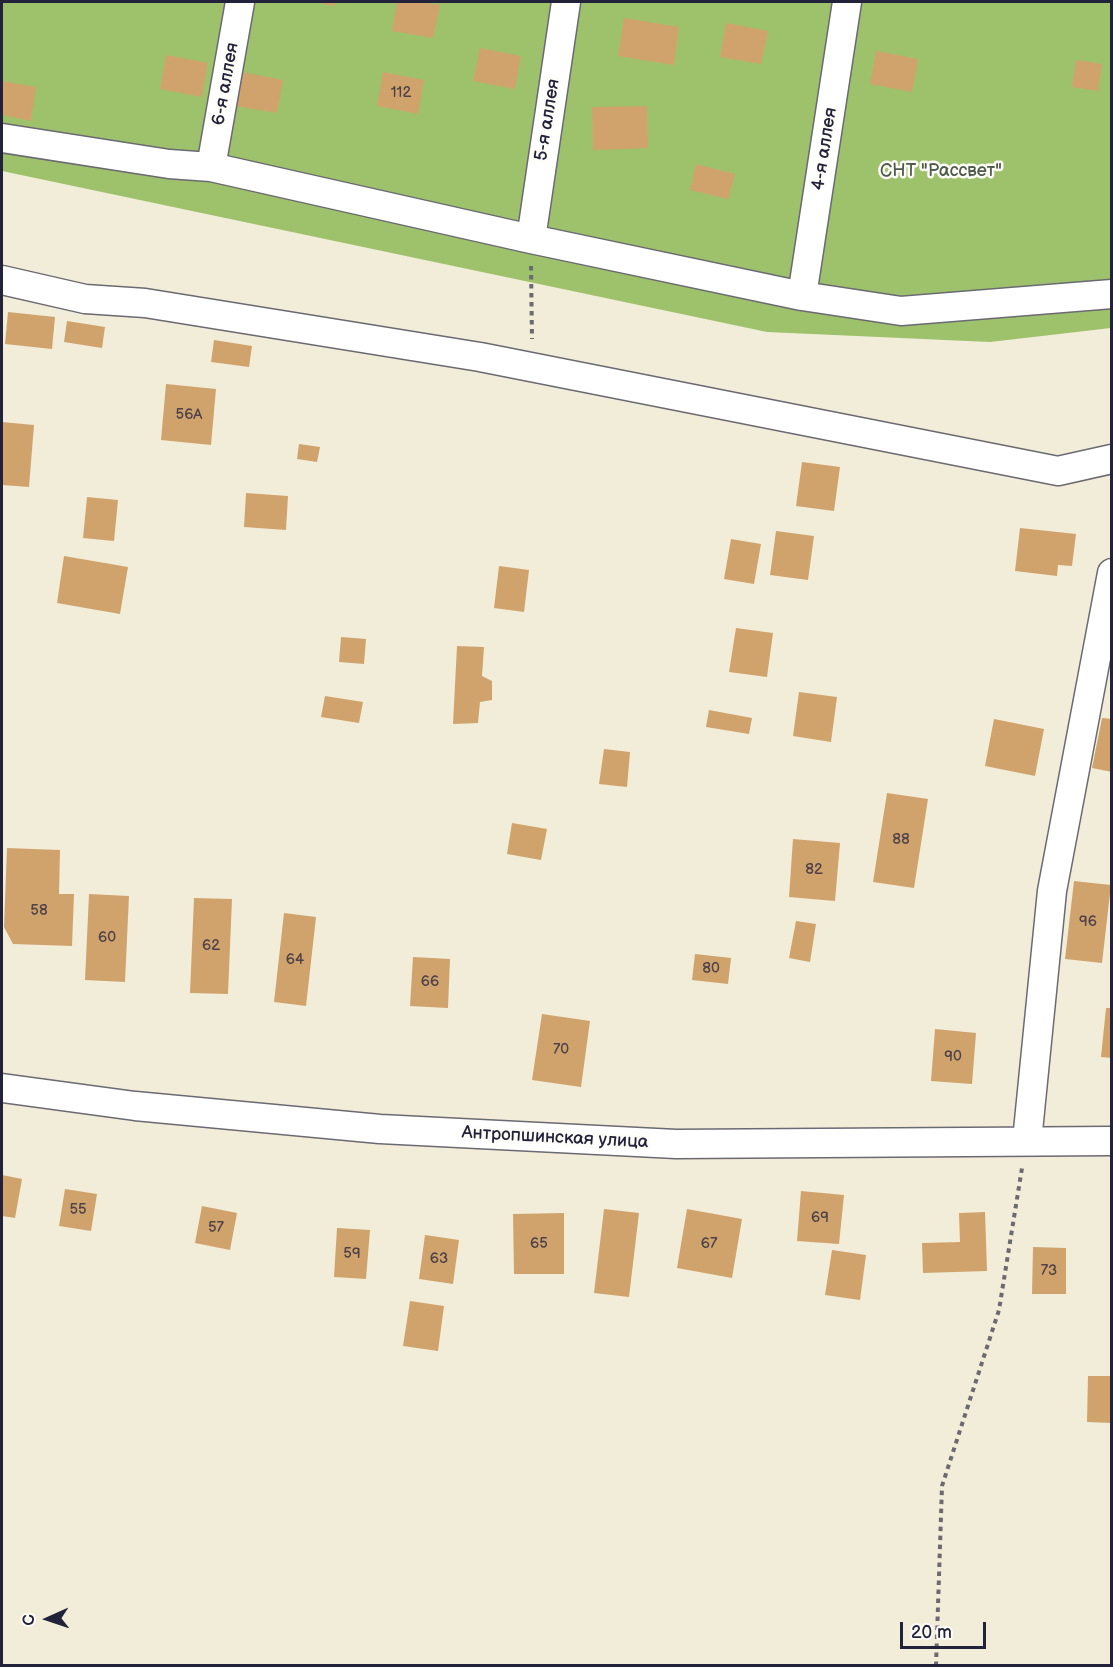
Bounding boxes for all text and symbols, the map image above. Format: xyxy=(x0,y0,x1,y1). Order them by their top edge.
street label: 6-я аллея xyxy=(208,41,244,127)
street label: 5-я аллея xyxy=(531,77,565,163)
house number: 112 xyxy=(391,84,411,102)
street label: 4-я аллея xyxy=(808,106,842,192)
park label: СНТ "Рассвет" xyxy=(880,160,1002,182)
house number: 56А xyxy=(176,406,202,424)
house number: 88 xyxy=(892,831,910,849)
house number: 82 xyxy=(805,861,823,879)
house number: 58 xyxy=(30,902,48,920)
house number: 96 xyxy=(1079,913,1097,931)
house number: 60 xyxy=(98,929,116,947)
house number: 62 xyxy=(202,937,220,955)
house number: 64 xyxy=(286,951,304,969)
house number: 80 xyxy=(702,960,720,978)
house number: 66 xyxy=(421,973,439,991)
house number: 70 xyxy=(553,1041,569,1059)
house number: 90 xyxy=(944,1048,962,1066)
street label: Антропшинская улица xyxy=(461,1122,649,1154)
house number: 55 xyxy=(69,1201,87,1219)
house number: 69 xyxy=(811,1209,829,1227)
house number: 57 xyxy=(208,1219,224,1237)
house number: 65 xyxy=(530,1235,548,1253)
house number: 67 xyxy=(701,1235,717,1253)
house number: 59 xyxy=(343,1245,361,1263)
house number: 63 xyxy=(430,1250,448,1268)
house number: 73 xyxy=(1041,1262,1057,1280)
north arrow xyxy=(18,1589,78,1649)
scale bar xyxy=(903,1610,988,1648)
text: С xyxy=(20,1614,39,1626)
text: 20 m xyxy=(911,1622,952,1643)

